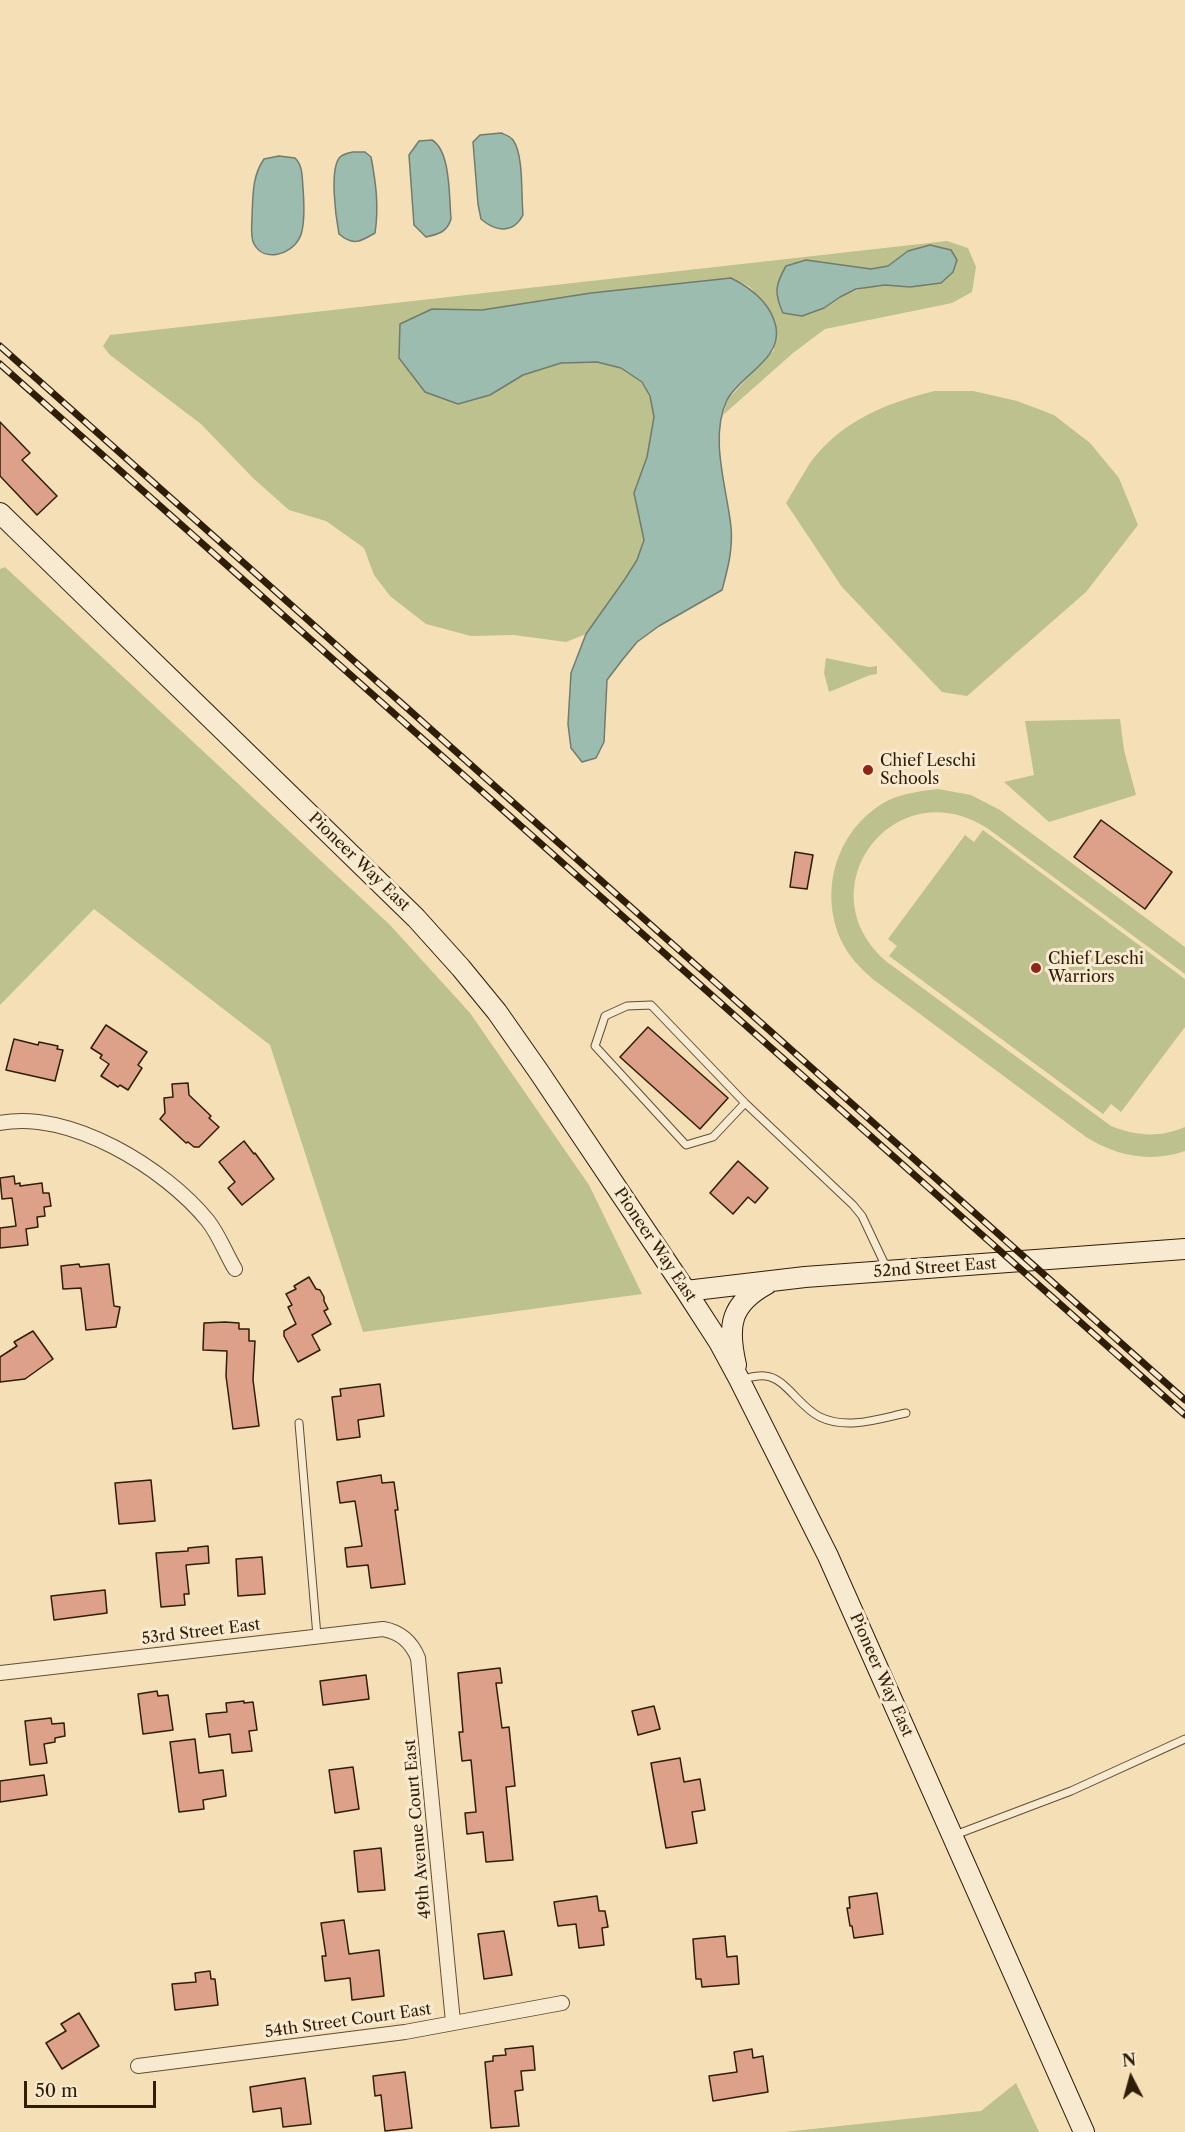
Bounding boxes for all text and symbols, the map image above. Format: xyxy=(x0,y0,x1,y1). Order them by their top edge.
place label: Chief Leschi Schools xyxy=(880,751,976,789)
marker: Chief Leschi Schools xyxy=(861,763,875,777)
street label: Pioneer Way East xyxy=(304,809,414,915)
place label: Chief Leschi Warriors xyxy=(1048,949,1144,987)
marker: Chief Leschi Warriors xyxy=(1029,961,1043,975)
street label: Pioneer Way East xyxy=(610,1184,700,1306)
street label: 52nd Street East xyxy=(873,1254,997,1282)
street label: Pioneer Way East xyxy=(845,1610,917,1740)
street label: 53rd Street East xyxy=(140,1615,262,1649)
street label: 49th Avenue Court East xyxy=(401,1738,435,1920)
street label: 54th Street Court East xyxy=(263,2000,433,2042)
north arrow xyxy=(1101,2048,1161,2108)
text: N xyxy=(1121,2049,1137,2071)
scale bar xyxy=(27,2069,159,2107)
text: 50 m xyxy=(35,2080,78,2102)

